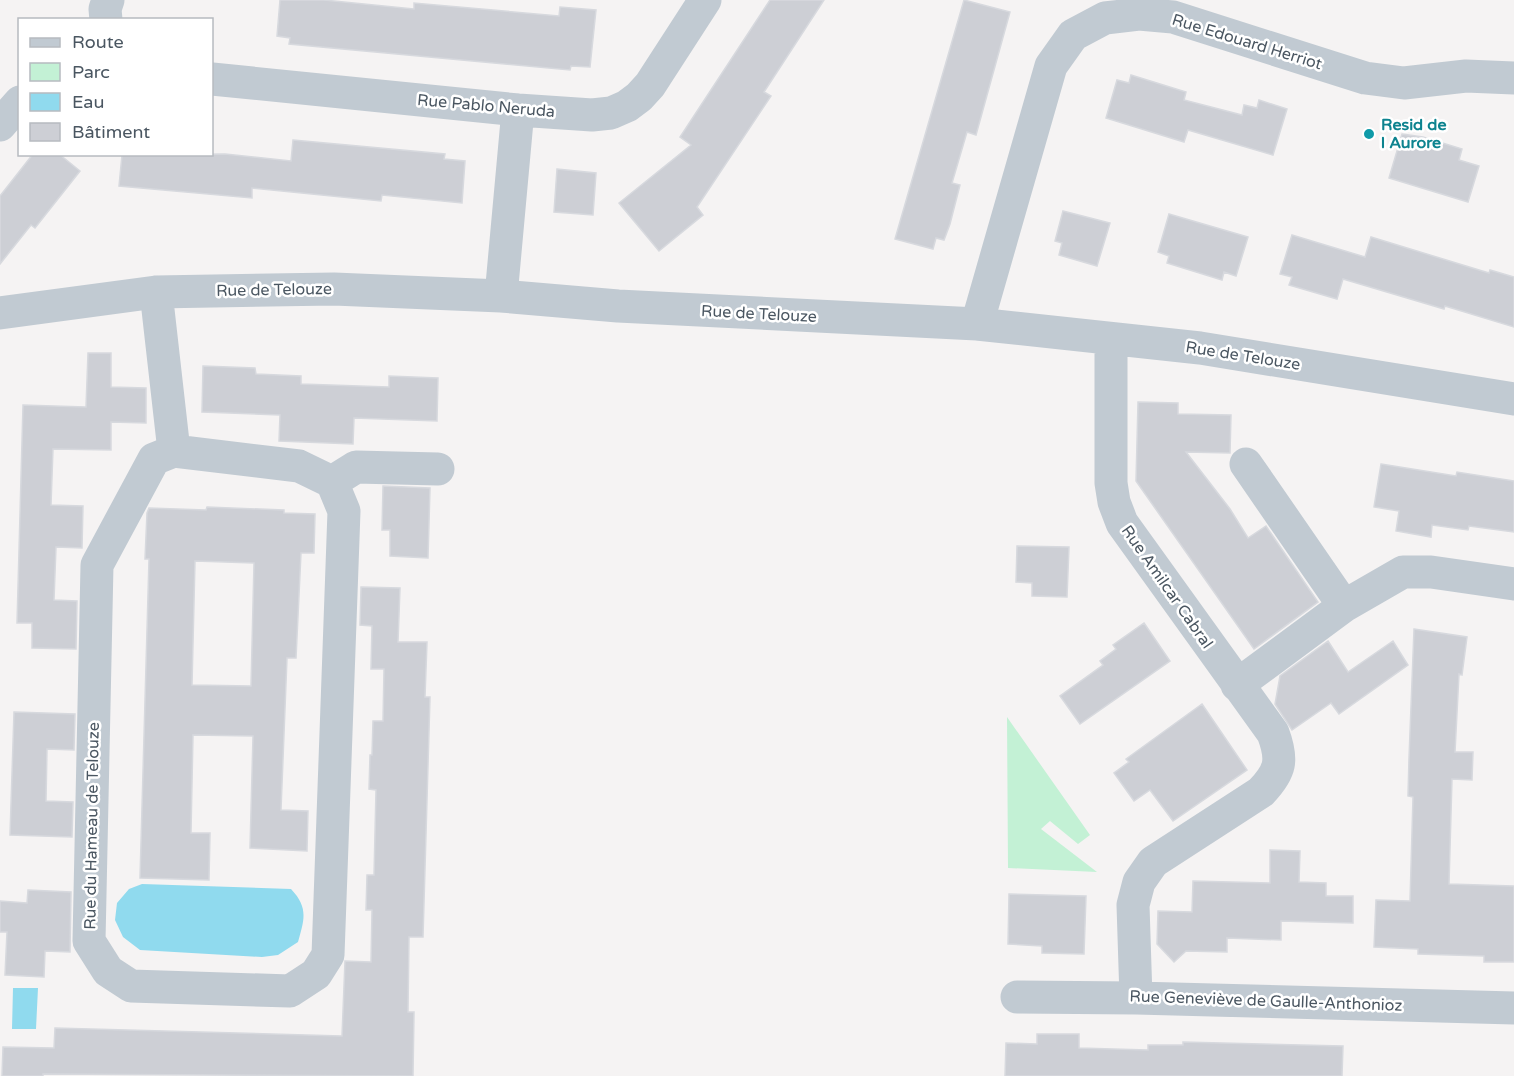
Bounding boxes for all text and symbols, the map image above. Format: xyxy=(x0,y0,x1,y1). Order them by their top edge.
street label: Rue Edouard Herriot xyxy=(1169,10,1325,74)
legend xyxy=(18,18,213,156)
text: Route xyxy=(72,31,124,53)
text: Parc xyxy=(72,61,110,83)
street label: Rue Pablo Neruda xyxy=(416,90,556,122)
text: Eau xyxy=(72,91,104,113)
place label: Resid de l Aurore xyxy=(1381,115,1447,153)
text: Bâtiment xyxy=(72,121,150,143)
marker: Resid de l Aurore xyxy=(1362,127,1376,141)
street label: Rue de Telouze xyxy=(216,279,332,301)
street label: Rue de Telouze xyxy=(701,301,817,327)
street label: Rue de Telouze xyxy=(1184,337,1302,375)
street label: Rue Amilcar Cabral xyxy=(1117,521,1217,653)
street label: Rue du Hameau de Telouze xyxy=(80,722,104,930)
street label: Rue Geneviève de Gaulle-Anthonioz xyxy=(1129,986,1403,1016)

